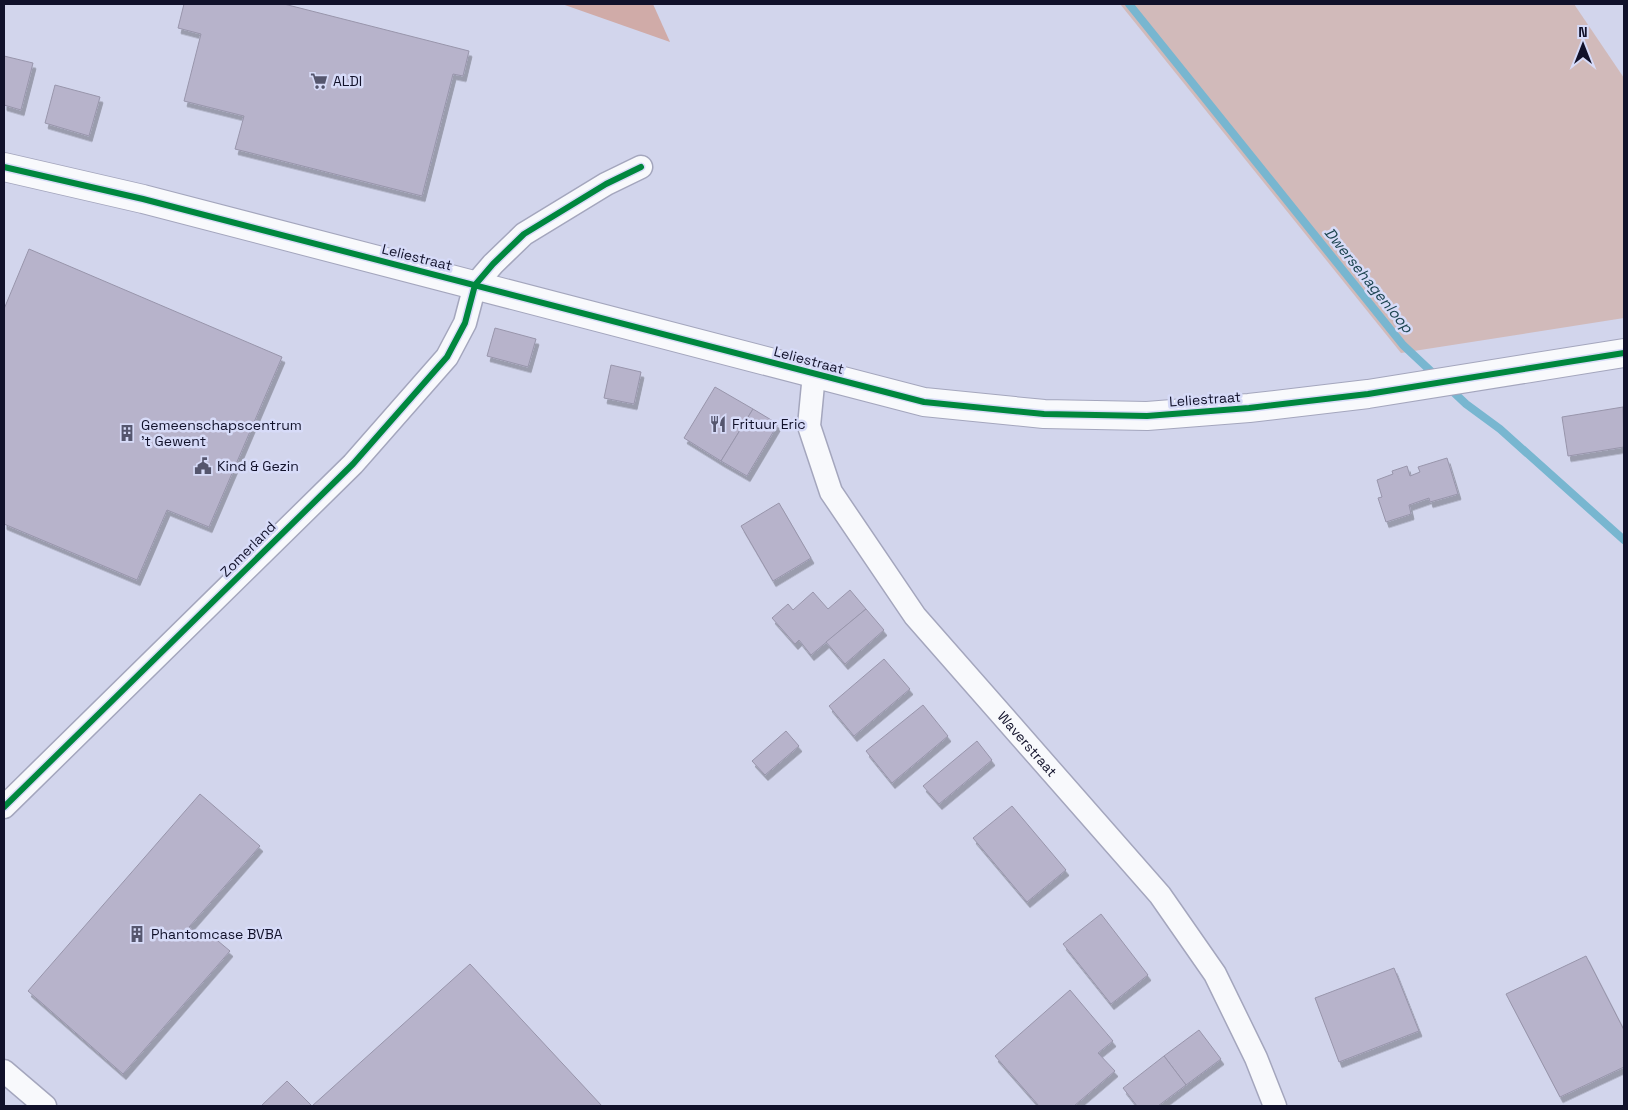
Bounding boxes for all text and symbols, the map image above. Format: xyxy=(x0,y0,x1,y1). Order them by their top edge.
north arrow xyxy=(1558,20,1608,70)
text: N xyxy=(1578,23,1588,41)
supermarket icon: ALDI xyxy=(309,71,329,91)
place label: ALDI xyxy=(333,72,362,90)
water label: Dwersehagenloop xyxy=(1321,223,1418,338)
street label: Leliestraat xyxy=(380,240,454,274)
street label: Leliestraat xyxy=(772,342,846,378)
street label: Leliestraat xyxy=(1169,388,1241,410)
restaurant icon: Frituur Eric xyxy=(708,414,728,434)
place label: Frituur Eric xyxy=(732,415,806,433)
place label: Gemeenschapscentrum 't Gewent xyxy=(141,416,302,450)
building icon: Gemeenschapscentrum 't Gewent xyxy=(117,423,137,443)
public building icon: Kind & Gezin xyxy=(193,456,213,476)
place label: Kind & Gezin xyxy=(217,457,299,475)
street label: Zomerland xyxy=(216,517,280,581)
street label: Waverstraat xyxy=(994,708,1061,781)
building icon: Phantomcase BVBA xyxy=(127,924,147,944)
place label: Phantomcase BVBA xyxy=(151,925,283,943)

